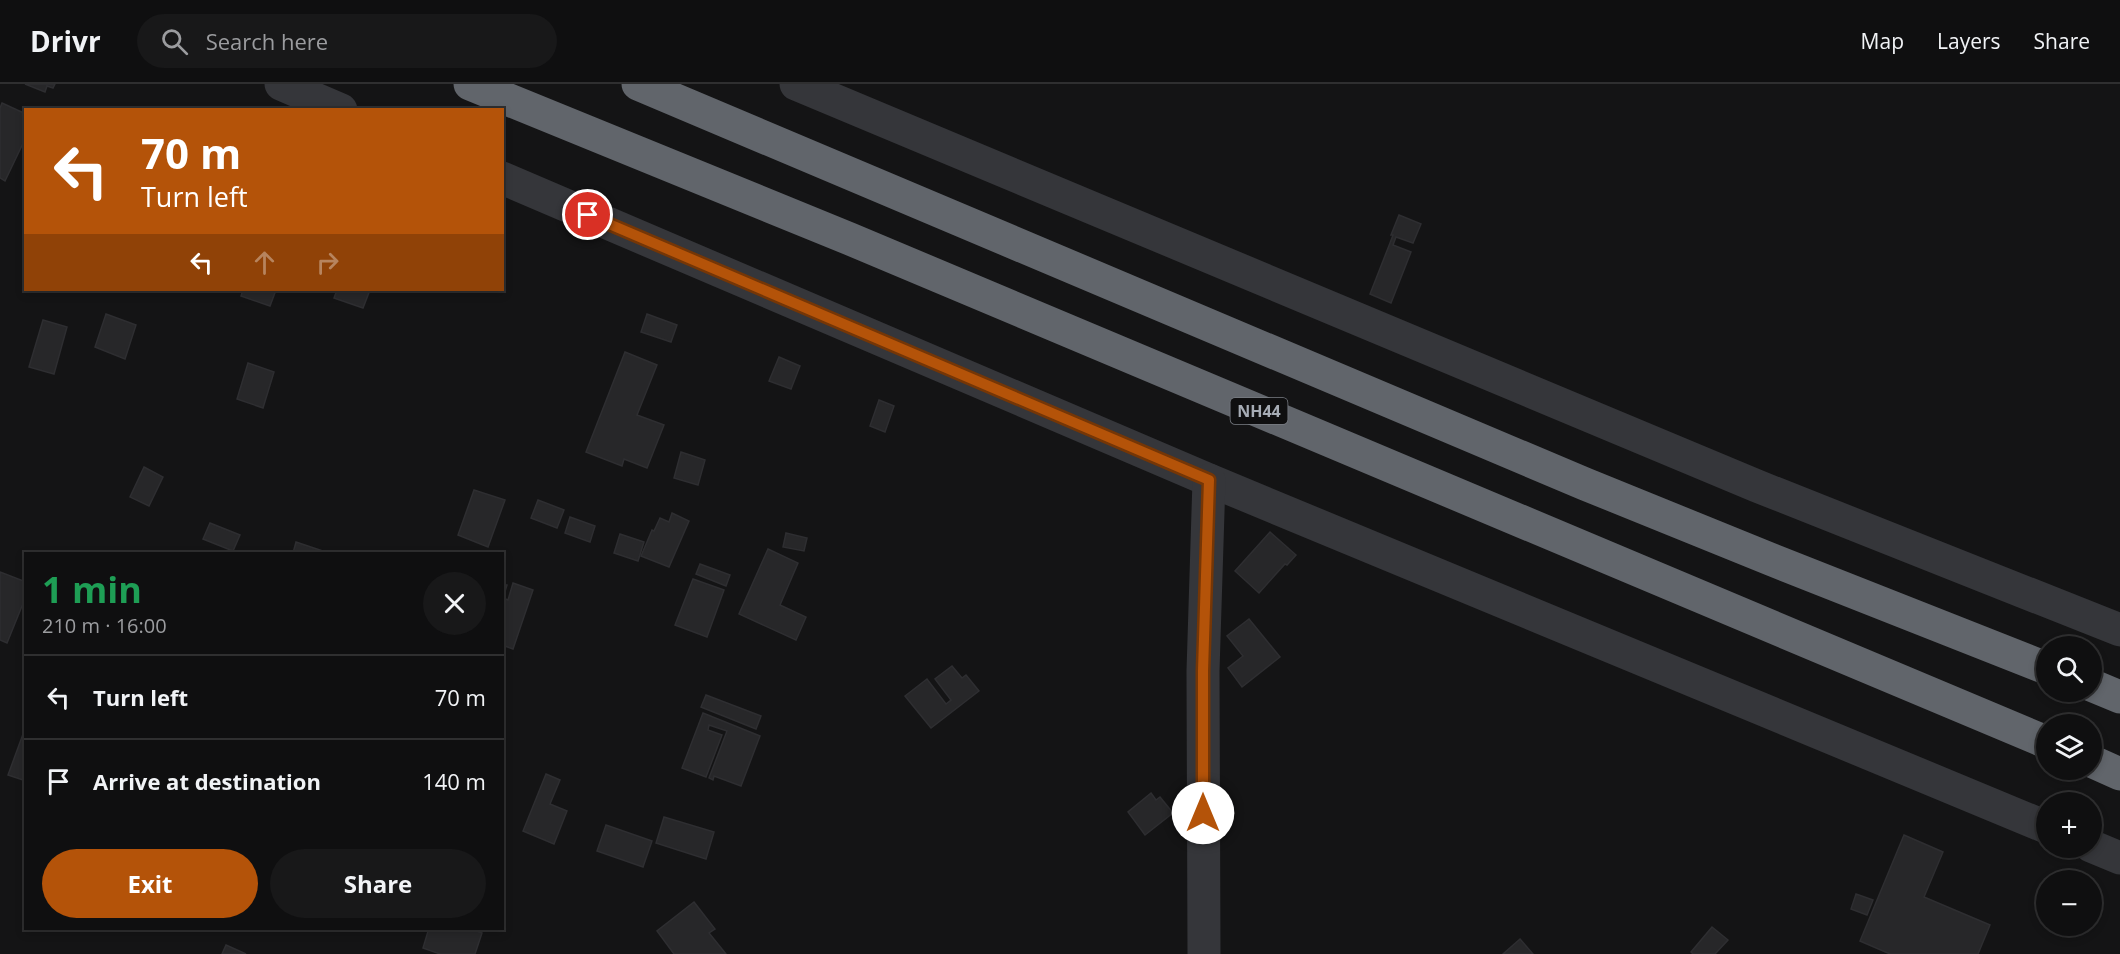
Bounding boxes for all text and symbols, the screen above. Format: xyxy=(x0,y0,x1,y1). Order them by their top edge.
search box xyxy=(137,14,557,68)
text: Drivr xyxy=(30,22,101,60)
icon: search xyxy=(158,25,191,58)
text: Search here xyxy=(206,26,328,56)
text: Map xyxy=(1861,27,1904,55)
text: Layers xyxy=(1937,27,2001,55)
text: Share xyxy=(2034,27,2090,55)
text: 70 m xyxy=(141,124,241,181)
icon: left xyxy=(42,132,120,210)
text: Turn left xyxy=(141,178,248,215)
pin xyxy=(562,189,613,240)
icon: arrive xyxy=(571,198,604,231)
icon: left xyxy=(185,246,218,279)
icon: ahead xyxy=(248,246,281,279)
icon: right xyxy=(311,246,344,279)
road number: NH44 xyxy=(1230,398,1288,424)
text: 1 min xyxy=(42,565,142,614)
button: close xyxy=(423,572,486,635)
text: 210 m · 16:00 xyxy=(42,612,167,639)
map controls xyxy=(2036,636,2102,936)
button: search xyxy=(2036,636,2102,702)
icon: left xyxy=(42,681,75,714)
text: Turn left xyxy=(93,682,188,712)
text: 70 m xyxy=(435,682,486,712)
button: layers xyxy=(2036,714,2102,780)
icon: arrive xyxy=(42,765,75,798)
text: Arrive at destination xyxy=(93,766,321,796)
text: 140 m xyxy=(422,766,486,796)
position arrow xyxy=(1171,781,1235,845)
button: + xyxy=(2036,792,2102,858)
button: Exit xyxy=(42,849,258,918)
button: Share xyxy=(270,849,486,918)
button: − xyxy=(2036,870,2102,936)

